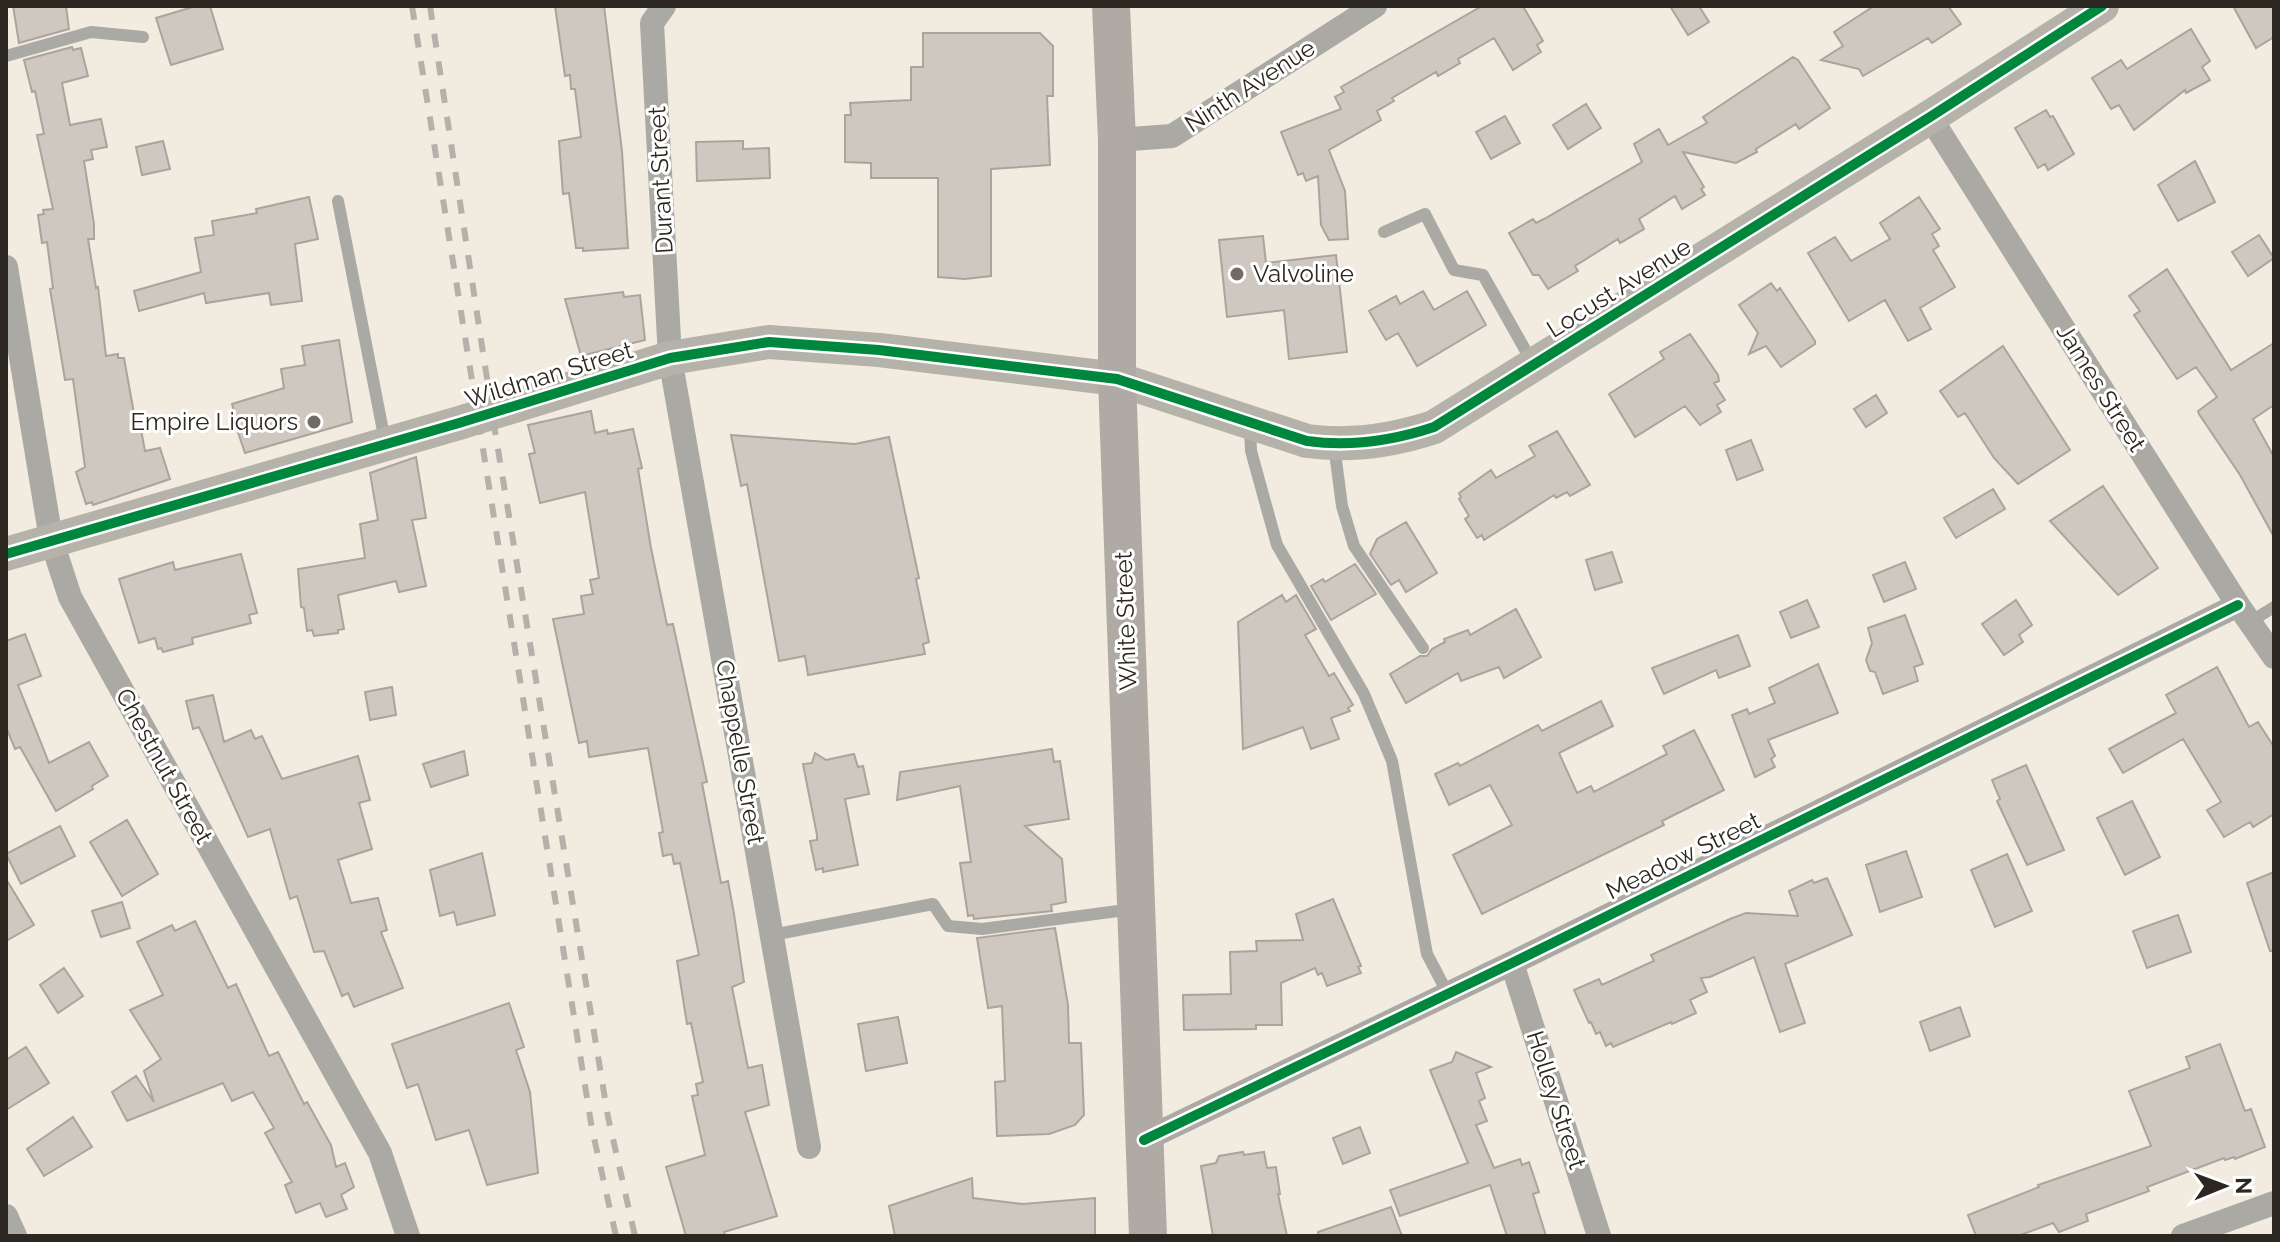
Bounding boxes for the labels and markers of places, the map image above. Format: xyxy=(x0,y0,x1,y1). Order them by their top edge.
place label: Valvoline xyxy=(1253,259,1354,288)
marker: Valvoline xyxy=(1228,265,1246,283)
place label: Empire Liquors xyxy=(131,407,298,436)
marker: Empire Liquors xyxy=(305,413,323,431)

